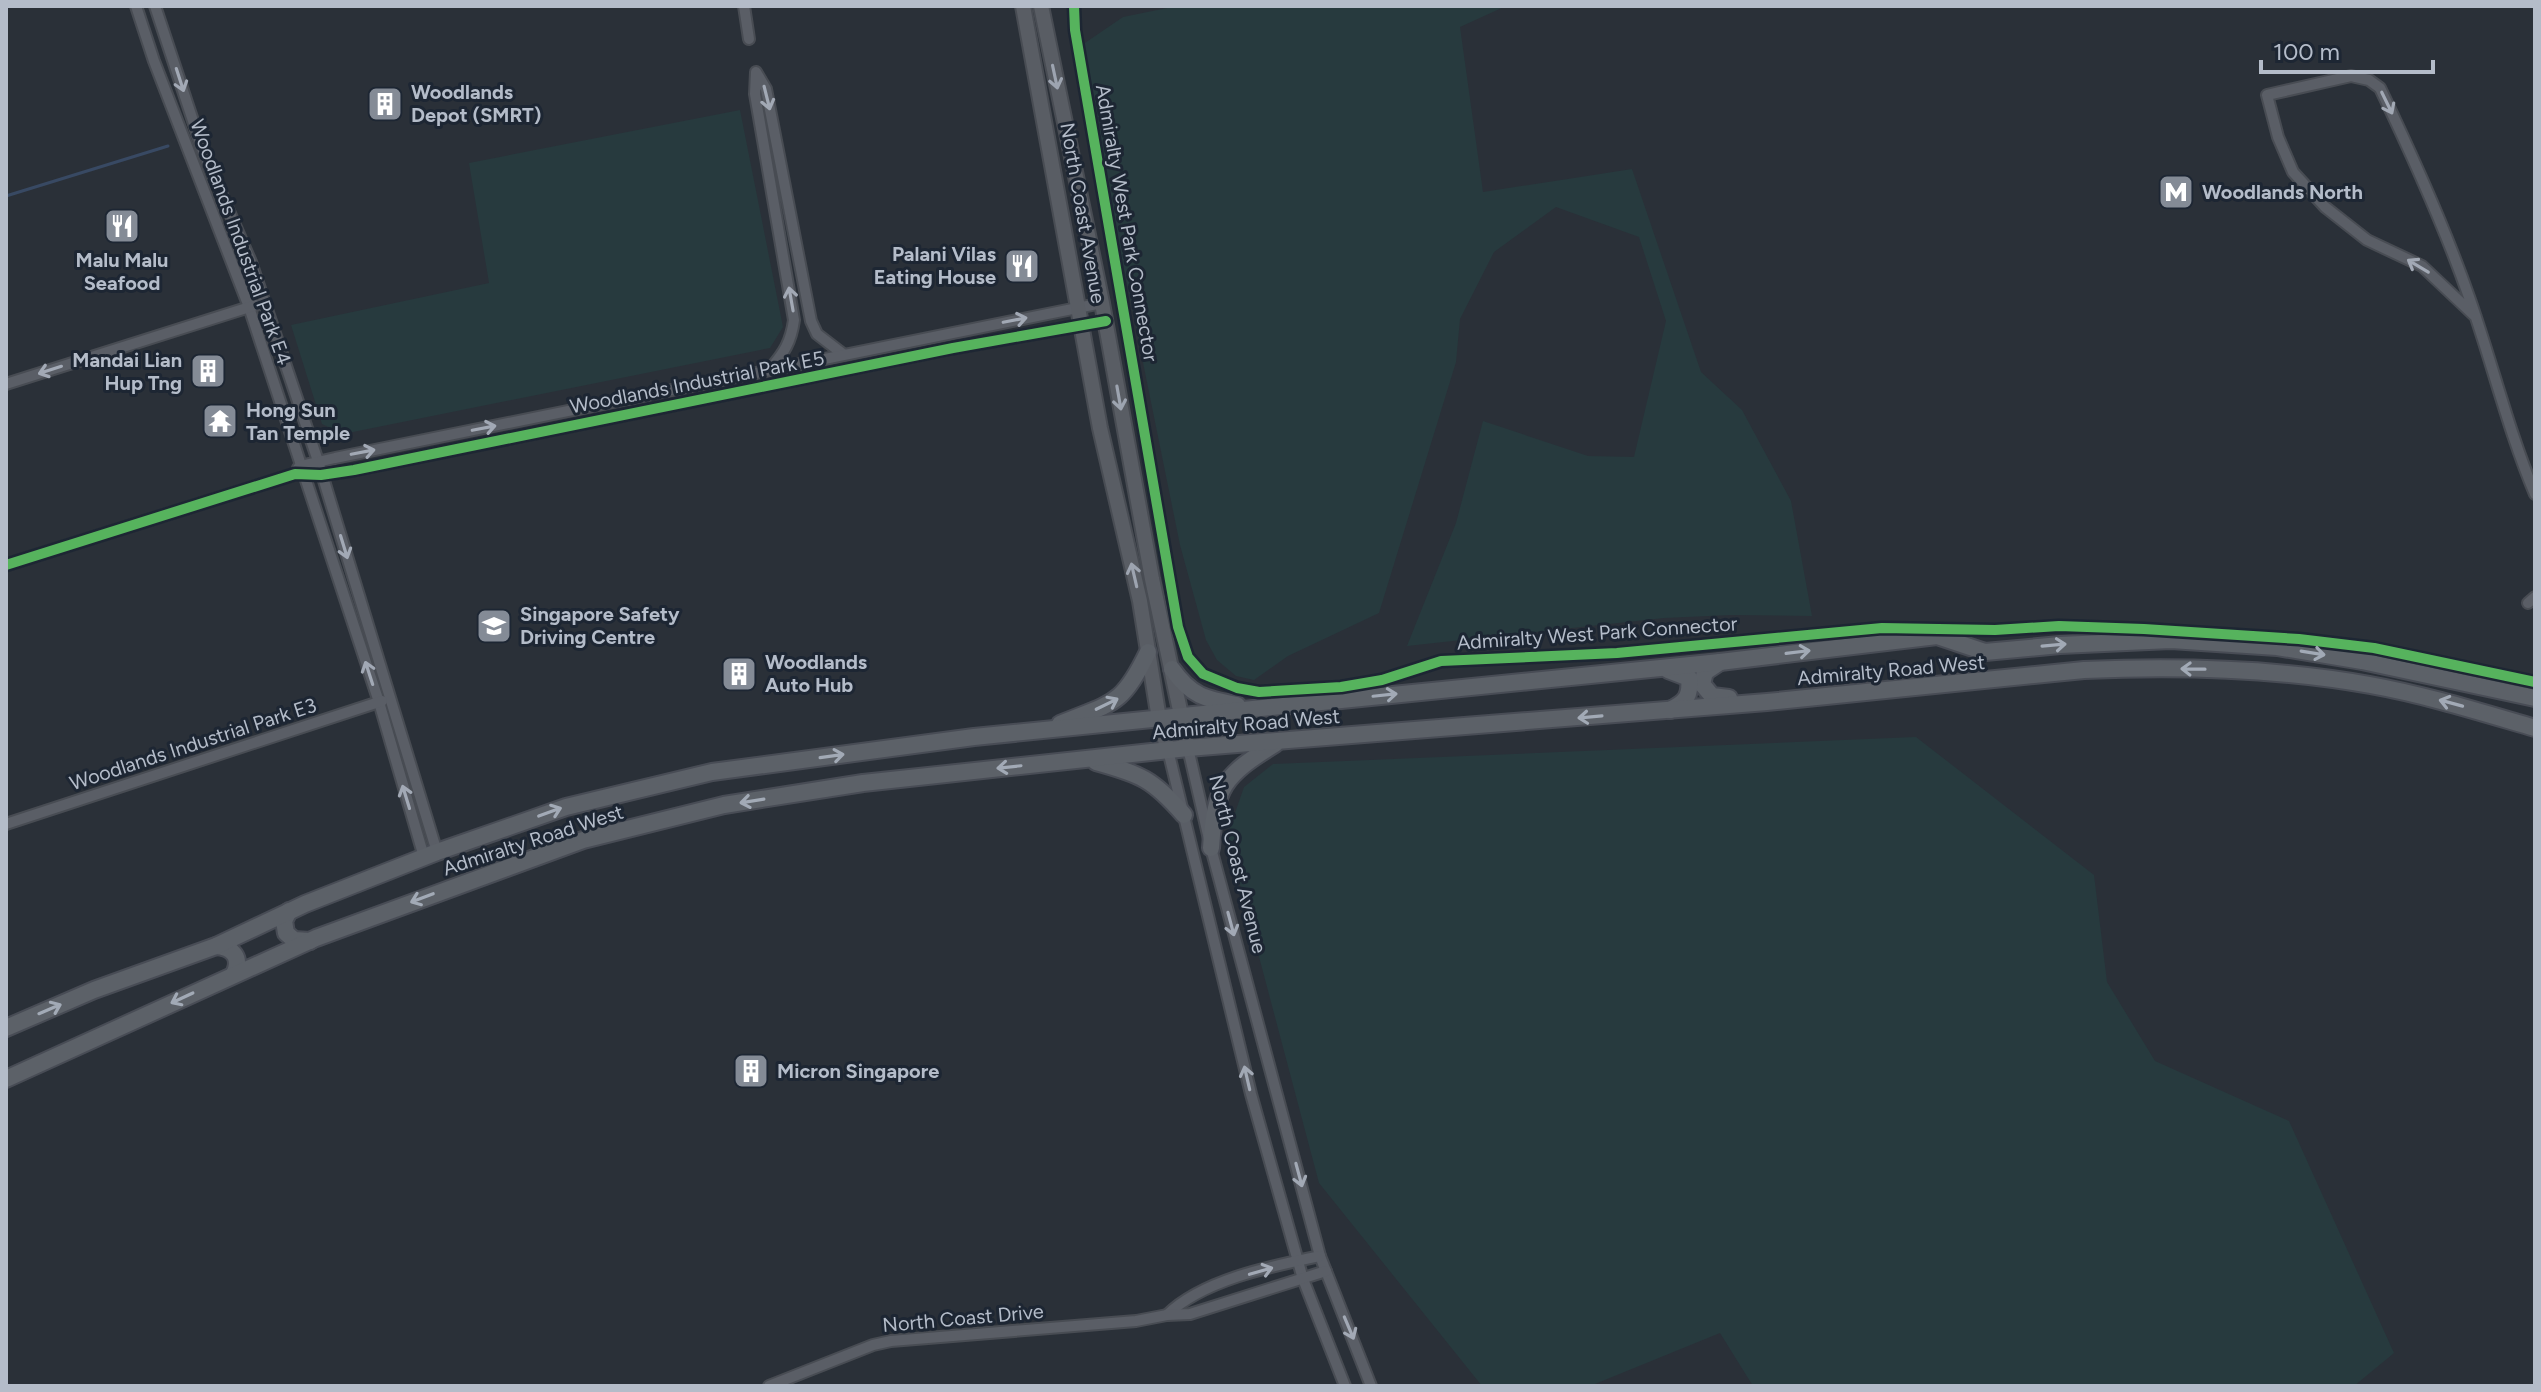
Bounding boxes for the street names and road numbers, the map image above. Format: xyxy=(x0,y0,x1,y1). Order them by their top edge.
street label: Admiralty West Park Connector xyxy=(1091,82,1163,364)
street label: Woodlands Industrial Park E4 xyxy=(185,116,297,368)
street label: North Coast Avenue xyxy=(1055,121,1111,305)
street label: Woodlands Industrial Park E5 xyxy=(568,346,826,418)
street label: Admiralty West Park Connector xyxy=(1456,611,1738,655)
street label: Admiralty Road West xyxy=(1796,650,1986,690)
street label: Woodlands Industrial Park E3 xyxy=(67,693,319,795)
street label: Admiralty Road West xyxy=(1151,704,1341,744)
street label: North Coast Avenue xyxy=(1204,772,1272,956)
street label: Admiralty Road West xyxy=(440,799,626,881)
street label: North Coast Drive xyxy=(881,1299,1045,1337)

